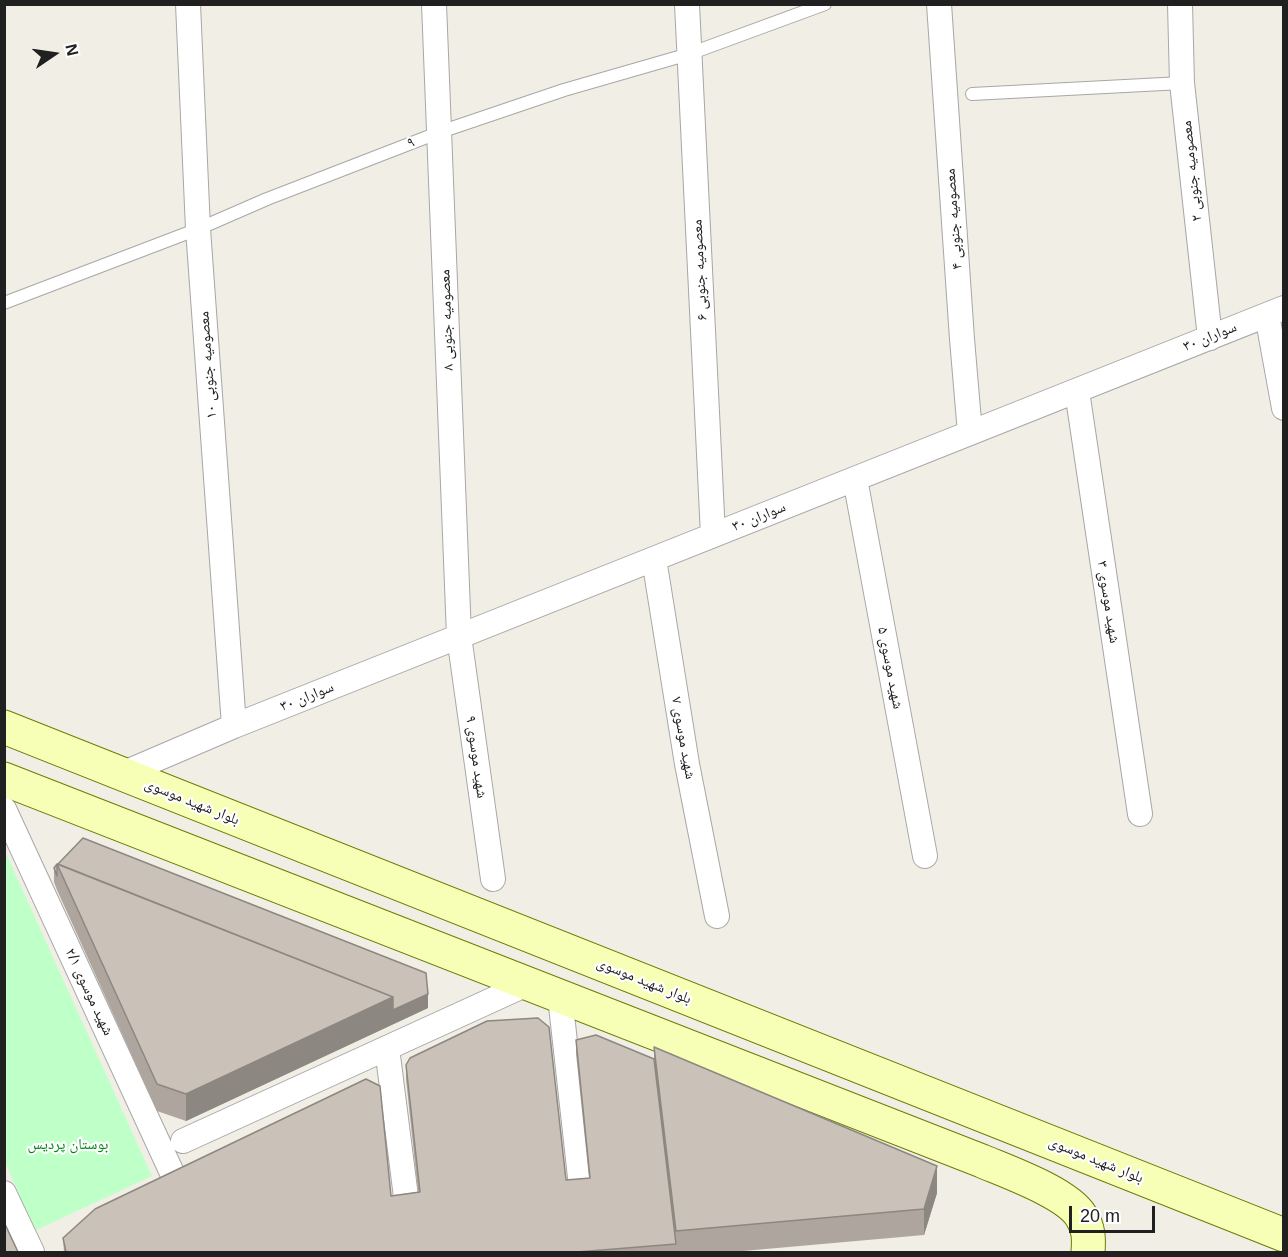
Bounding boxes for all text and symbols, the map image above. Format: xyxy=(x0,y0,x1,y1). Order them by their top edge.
north arrow xyxy=(24,24,84,84)
text: N xyxy=(62,42,82,57)
street label: معصومیه جنوبی ۲ xyxy=(1178,120,1206,222)
street label: ۹ xyxy=(405,133,417,153)
street label: معصومیه جنوبی ۴ xyxy=(941,168,967,270)
street label: معصومیه جنوبی ۶ xyxy=(688,219,712,321)
street label: معصومیه جنوبی ۸ xyxy=(436,269,458,371)
street label: معصومیه جنوبی ۱۰ xyxy=(195,311,221,419)
street label: سواران ۳۰ xyxy=(1181,318,1239,356)
street label: سواران ۳۰ xyxy=(730,498,788,536)
street label: شهید موسوی ۳ xyxy=(1093,560,1123,644)
street label: شهید موسوی ۵ xyxy=(873,625,907,711)
street label: سواران ۳۰ xyxy=(278,678,336,716)
street label: شهید موسوی ۷ xyxy=(667,695,699,781)
street label: شهید موسوی ۹ xyxy=(461,715,491,799)
street label: بلوار شهید موسوی xyxy=(142,775,242,829)
street label: شهید موسوی ۲/۱ xyxy=(61,946,117,1038)
street label: بلوار شهید موسوی xyxy=(594,954,694,1008)
street label: بلوار شهید موسوی xyxy=(1046,1133,1146,1187)
park label: بوستان پردیس xyxy=(28,1136,108,1154)
scale bar xyxy=(1072,1194,1158,1232)
text: 20 m xyxy=(1080,1206,1120,1226)

